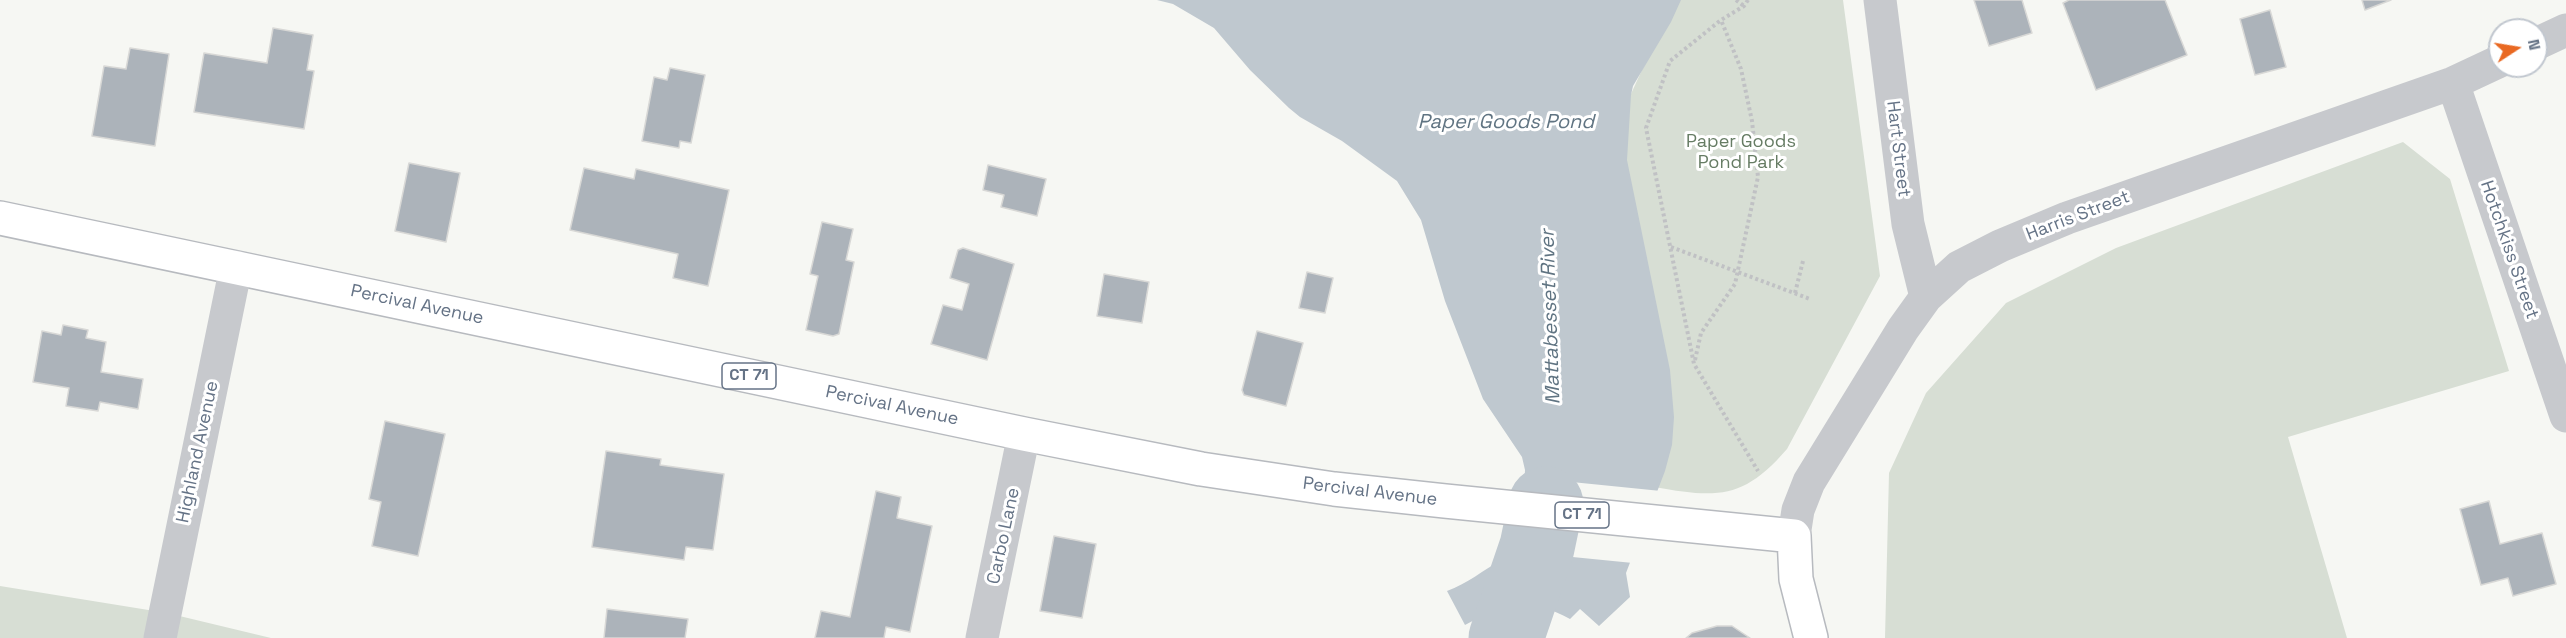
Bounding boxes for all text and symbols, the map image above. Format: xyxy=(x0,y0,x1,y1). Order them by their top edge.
north arrow xyxy=(2488,18,2548,78)
text: N xyxy=(2523,37,2546,52)
street label: Hart Street xyxy=(1881,100,1915,198)
water label: Paper Goods Pond xyxy=(1418,111,1594,135)
park label: Paper Goods Pond Park xyxy=(1686,131,1796,174)
street label: Hotchkiss Street xyxy=(2475,178,2543,322)
street label: Harris Street xyxy=(2023,186,2133,246)
water label: Mattabesset River xyxy=(1536,229,1566,405)
street label: Percival Avenue xyxy=(349,280,485,330)
road number: CT 71 xyxy=(722,363,776,389)
street label: Highland Avenue xyxy=(172,379,224,525)
street label: Percival Avenue xyxy=(824,381,960,431)
street label: Percival Avenue xyxy=(1302,473,1438,511)
street label: Carbo Lane xyxy=(983,486,1025,586)
road number: CT 71 xyxy=(1555,502,1609,528)

